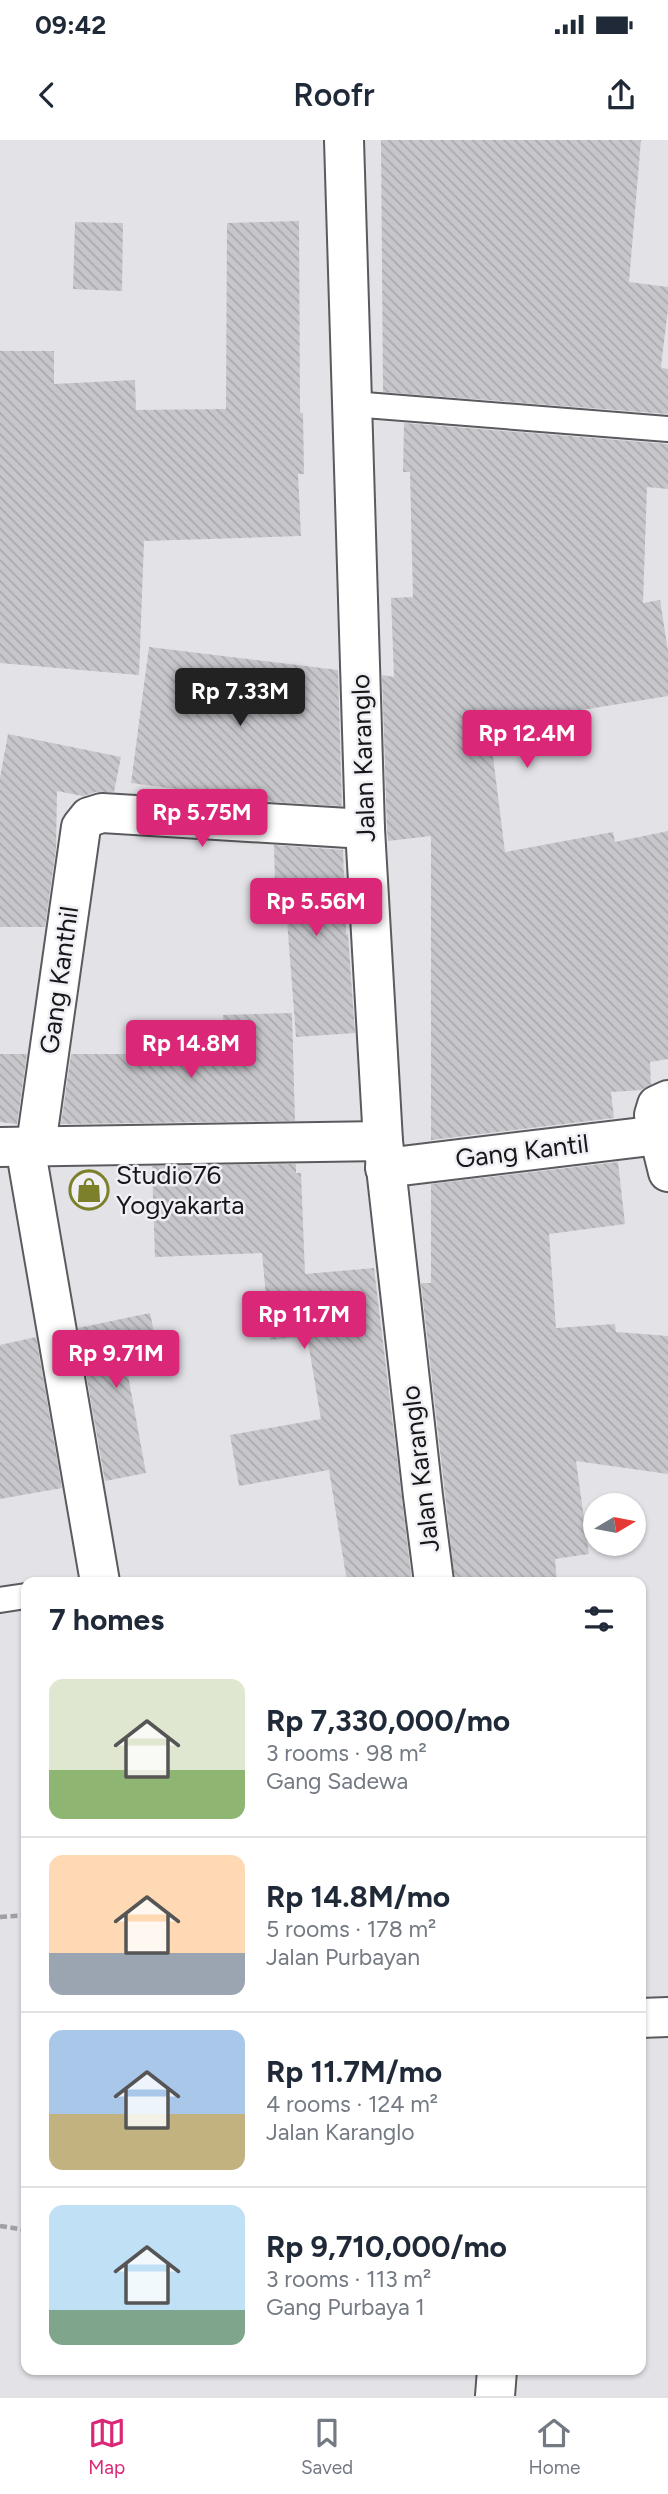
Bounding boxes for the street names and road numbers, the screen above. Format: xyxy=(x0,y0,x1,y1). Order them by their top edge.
street label: Jalan Karanglo xyxy=(344,673,382,843)
street label: Gang Kanthil xyxy=(33,904,85,1056)
street label: Gang Kantil xyxy=(453,1127,591,1175)
street label: Jalan Karanglo xyxy=(394,1384,446,1554)

